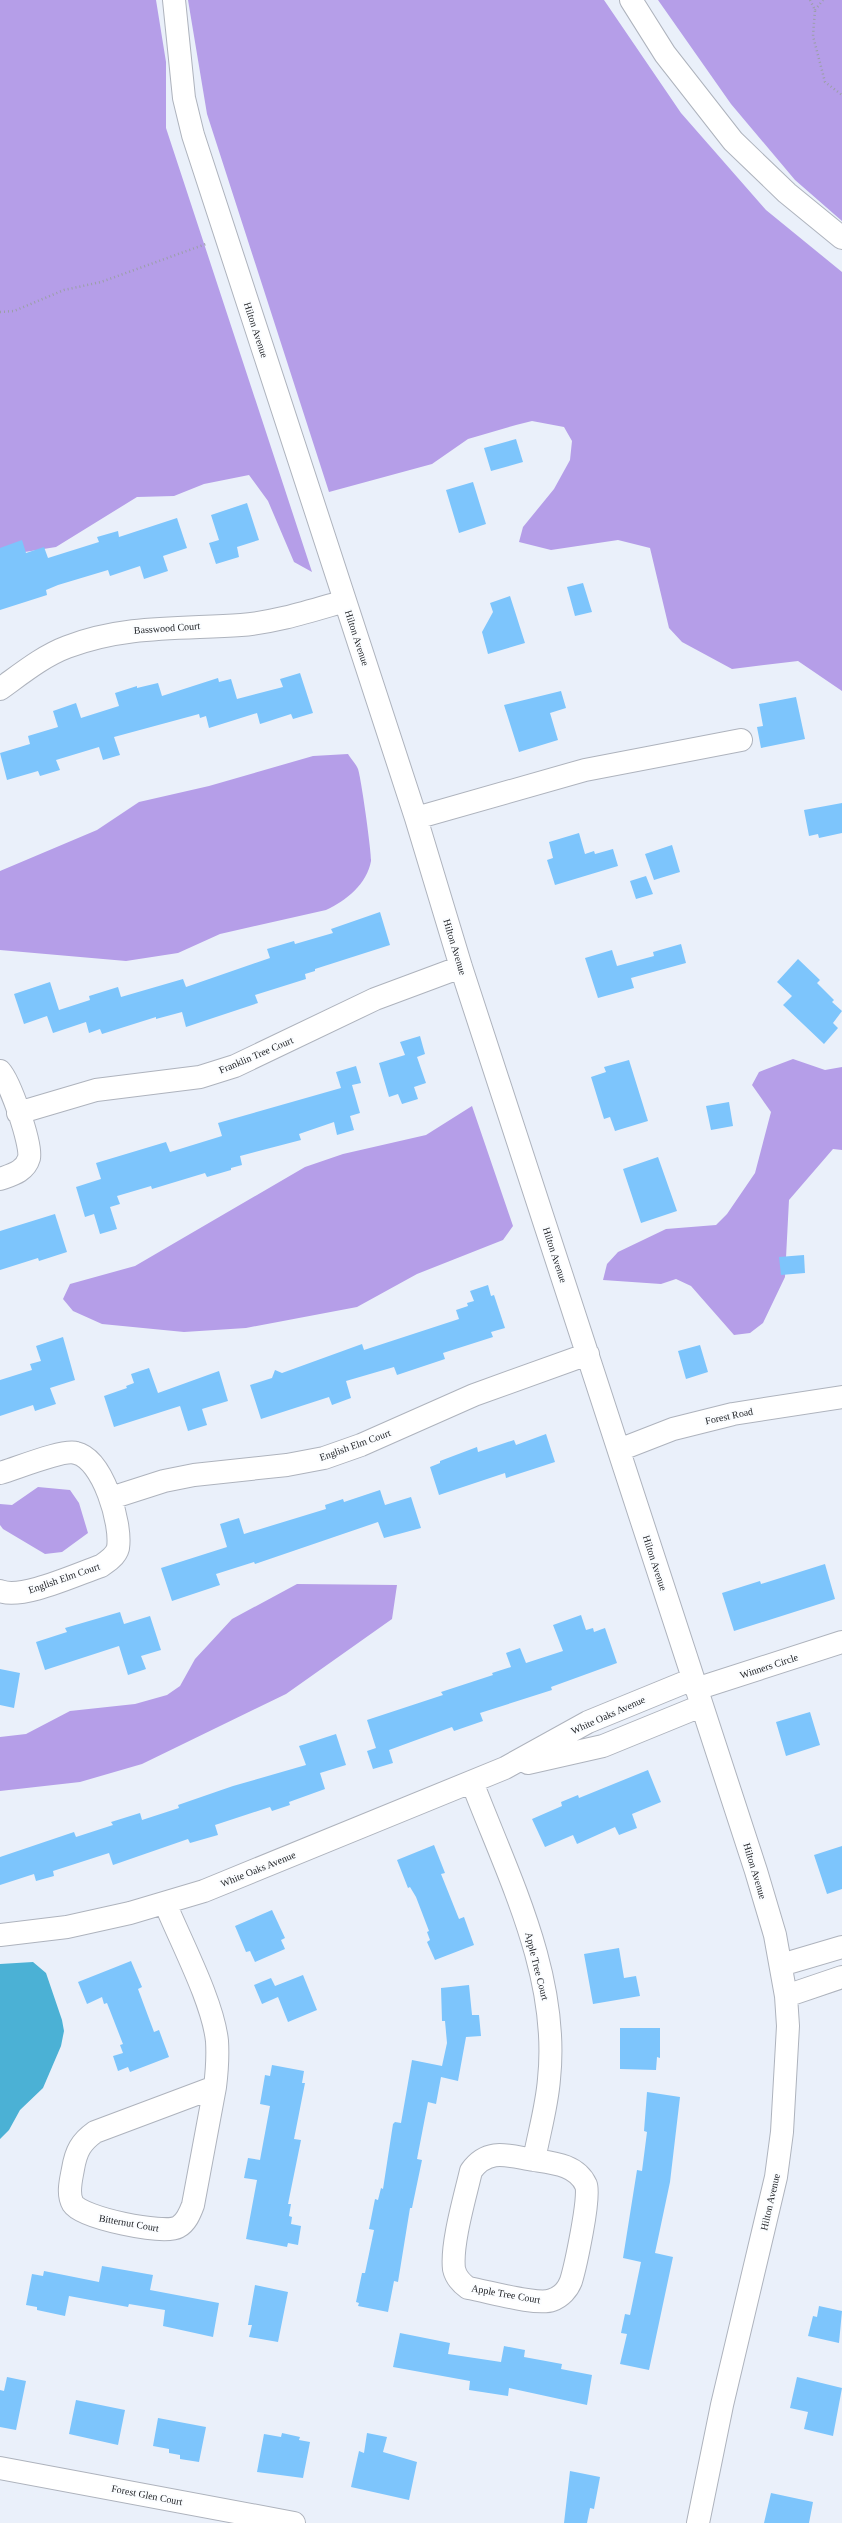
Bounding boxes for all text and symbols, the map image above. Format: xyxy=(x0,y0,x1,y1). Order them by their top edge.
street label: Hilton Avenue xyxy=(242,301,270,360)
street label: Hilton Avenue xyxy=(343,609,371,668)
street label: Basswood Court xyxy=(133,620,201,636)
street label: Hilton Avenue xyxy=(441,918,469,977)
street label: Franklin Tree Court xyxy=(217,1034,295,1076)
street label: Hilton Avenue xyxy=(541,1226,569,1285)
street label: Forest Road xyxy=(704,1406,754,1426)
street label: English Elm Court xyxy=(318,1427,392,1463)
street label: Hilton Avenue xyxy=(641,1534,669,1593)
street label: English Elm Court xyxy=(27,1561,101,1595)
street label: Winners Circle xyxy=(739,1651,800,1681)
street label: White Oaks Avenue xyxy=(569,1694,647,1736)
street label: Hilton Avenue xyxy=(741,1842,769,1901)
street label: White Oaks Avenue xyxy=(219,1849,298,1889)
street label: Apple Tree Court xyxy=(523,1931,551,2002)
street label: Hilton Avenue xyxy=(758,2172,782,2231)
street label: Bitternut Court xyxy=(98,2212,160,2234)
street label: Apple Tree Court xyxy=(471,2283,542,2306)
street label: Forest Glen Court xyxy=(111,2483,184,2507)

